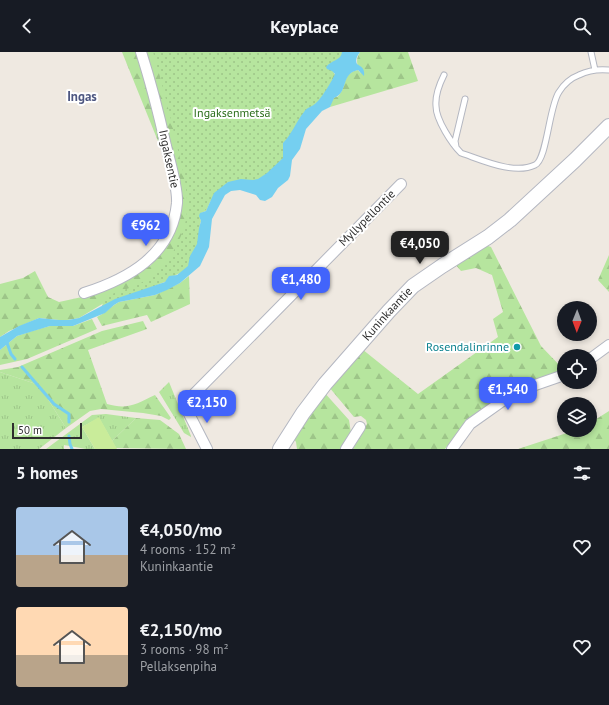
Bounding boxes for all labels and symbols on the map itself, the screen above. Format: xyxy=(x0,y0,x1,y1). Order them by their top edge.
district label: Ingas xyxy=(67,88,97,105)
park label: Ingaksenmetsä xyxy=(194,105,270,120)
street label: Ingaksentie xyxy=(156,128,183,189)
street label: Myllypellontie xyxy=(335,186,398,249)
pin: €962 xyxy=(122,213,170,247)
pin: €4,050 xyxy=(387,231,453,265)
pin: €1,480 xyxy=(268,267,334,301)
street label: Kuninkaantie xyxy=(359,283,415,343)
north arrow xyxy=(557,301,597,341)
place label: Rosendalinrinne xyxy=(426,339,509,354)
marker: Rosendalinrinne xyxy=(512,342,522,352)
pin: €1,540 xyxy=(475,377,541,411)
pin: €2,150 xyxy=(174,390,240,424)
scale bar xyxy=(12,421,82,440)

